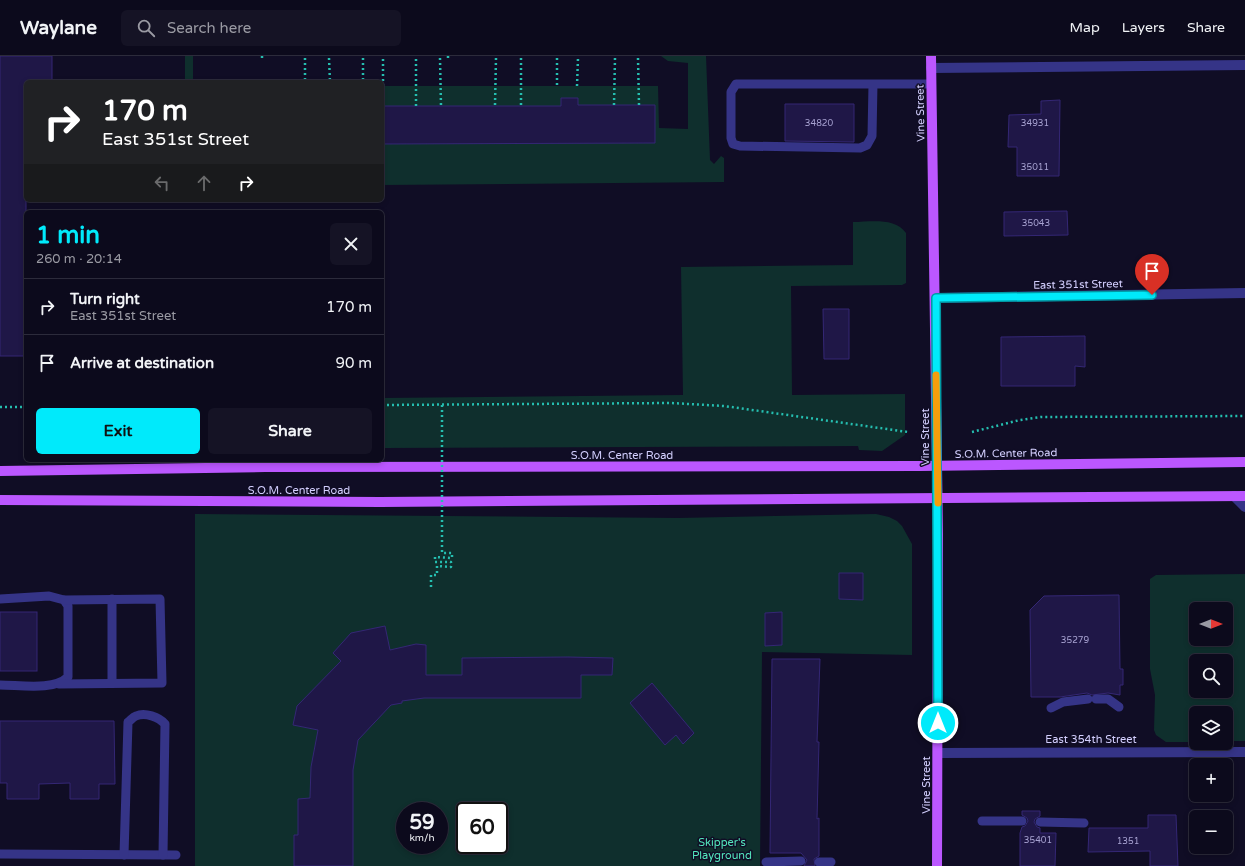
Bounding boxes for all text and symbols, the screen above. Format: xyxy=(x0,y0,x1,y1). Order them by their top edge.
search box xyxy=(121,10,401,46)
text: Waylane xyxy=(20,17,97,39)
icon: search xyxy=(135,17,157,39)
text: Search here xyxy=(167,19,251,37)
text: Map xyxy=(1070,19,1100,36)
text: Layers xyxy=(1122,19,1165,36)
text: Share xyxy=(1187,19,1225,36)
street label: Vine Street xyxy=(913,84,928,142)
text: 170 m xyxy=(102,94,188,128)
icon: right xyxy=(36,96,88,148)
house number: 34820 xyxy=(805,118,833,129)
house number: 34931 xyxy=(1021,118,1049,129)
text: East 351st Street xyxy=(102,128,249,150)
house number: 35011 xyxy=(1021,162,1049,173)
icon: left xyxy=(151,172,173,194)
icon: ahead xyxy=(193,172,215,194)
icon: right xyxy=(235,172,257,194)
house number: 35043 xyxy=(1022,218,1050,229)
text: 1 min xyxy=(36,221,100,250)
button: close xyxy=(330,223,372,265)
text: 260 m · 20:14 xyxy=(36,251,122,267)
pin xyxy=(1135,254,1169,295)
icon: arrive xyxy=(1141,260,1163,282)
street label: East 351st Street xyxy=(1033,277,1123,292)
text: Turn right xyxy=(70,290,140,308)
icon: right xyxy=(36,296,58,318)
text: 170 m xyxy=(326,298,372,316)
text: East 351st Street xyxy=(70,308,176,324)
icon: arrive xyxy=(36,352,58,374)
text: Arrive at destination xyxy=(70,354,214,372)
text: 90 m xyxy=(335,354,372,372)
button: Exit xyxy=(36,408,200,454)
button: Share xyxy=(208,408,372,454)
street label: Vine Street xyxy=(919,408,932,466)
street label: S.O.M. Center Road xyxy=(955,446,1057,461)
street label: S.O.M. Center Road xyxy=(571,449,673,462)
street label: S.O.M. Center Road xyxy=(248,484,350,497)
north arrow xyxy=(1189,602,1233,646)
map controls xyxy=(1189,602,1233,854)
house number: 35279 xyxy=(1061,635,1089,646)
button: search xyxy=(1189,654,1233,698)
position arrow xyxy=(917,702,959,744)
button: layers xyxy=(1189,706,1233,750)
street label: East 354th Street xyxy=(1045,733,1137,746)
street label: Vine Street xyxy=(920,756,933,814)
button: + xyxy=(1189,758,1233,802)
speed limit sign: 60 xyxy=(456,802,508,854)
button: − xyxy=(1189,810,1233,854)
text: 59 xyxy=(409,811,435,835)
text: km/h xyxy=(409,832,435,844)
house number: 35401 xyxy=(1024,835,1052,846)
park label: Skipper's Playground xyxy=(692,836,752,862)
house number: 1351 xyxy=(1117,836,1139,847)

